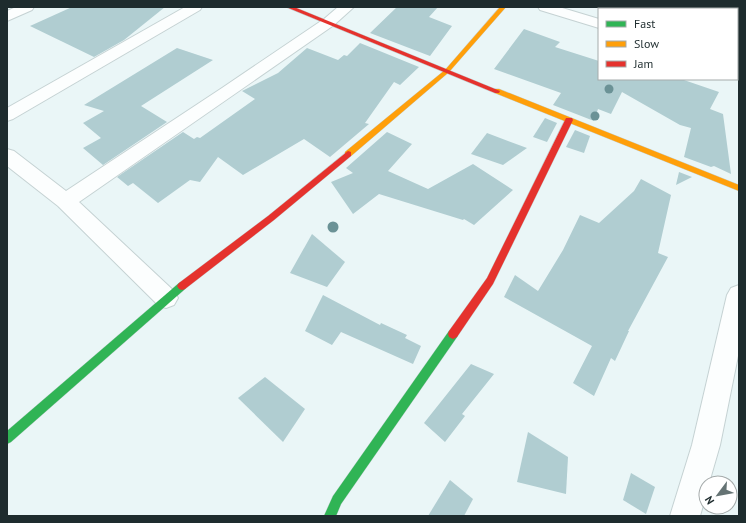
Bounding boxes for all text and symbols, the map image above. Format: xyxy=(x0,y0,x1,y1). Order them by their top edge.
legend xyxy=(598,8,738,80)
text: Fast xyxy=(634,16,655,31)
text: Slow xyxy=(634,36,659,51)
text: Jam xyxy=(633,56,653,71)
north arrow xyxy=(698,475,738,515)
text: N xyxy=(702,494,717,507)

